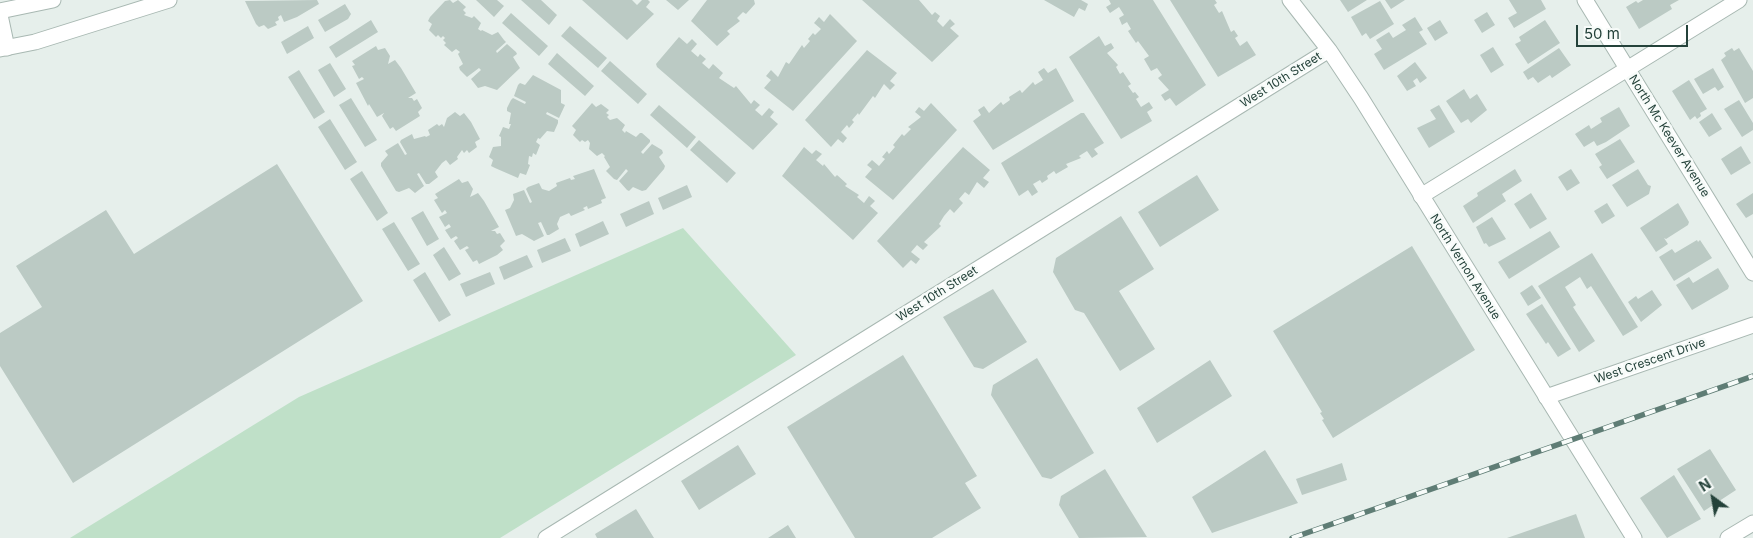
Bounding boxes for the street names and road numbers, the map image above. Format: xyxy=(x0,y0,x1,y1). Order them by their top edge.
street label: West 10th Street xyxy=(1238,49,1324,111)
street label: North Mc Keever Avenue xyxy=(1625,72,1713,200)
street label: North Vernon Avenue xyxy=(1427,212,1503,322)
street label: West 10th Street xyxy=(894,263,980,325)
street label: West Crescent Drive xyxy=(1593,335,1707,387)

